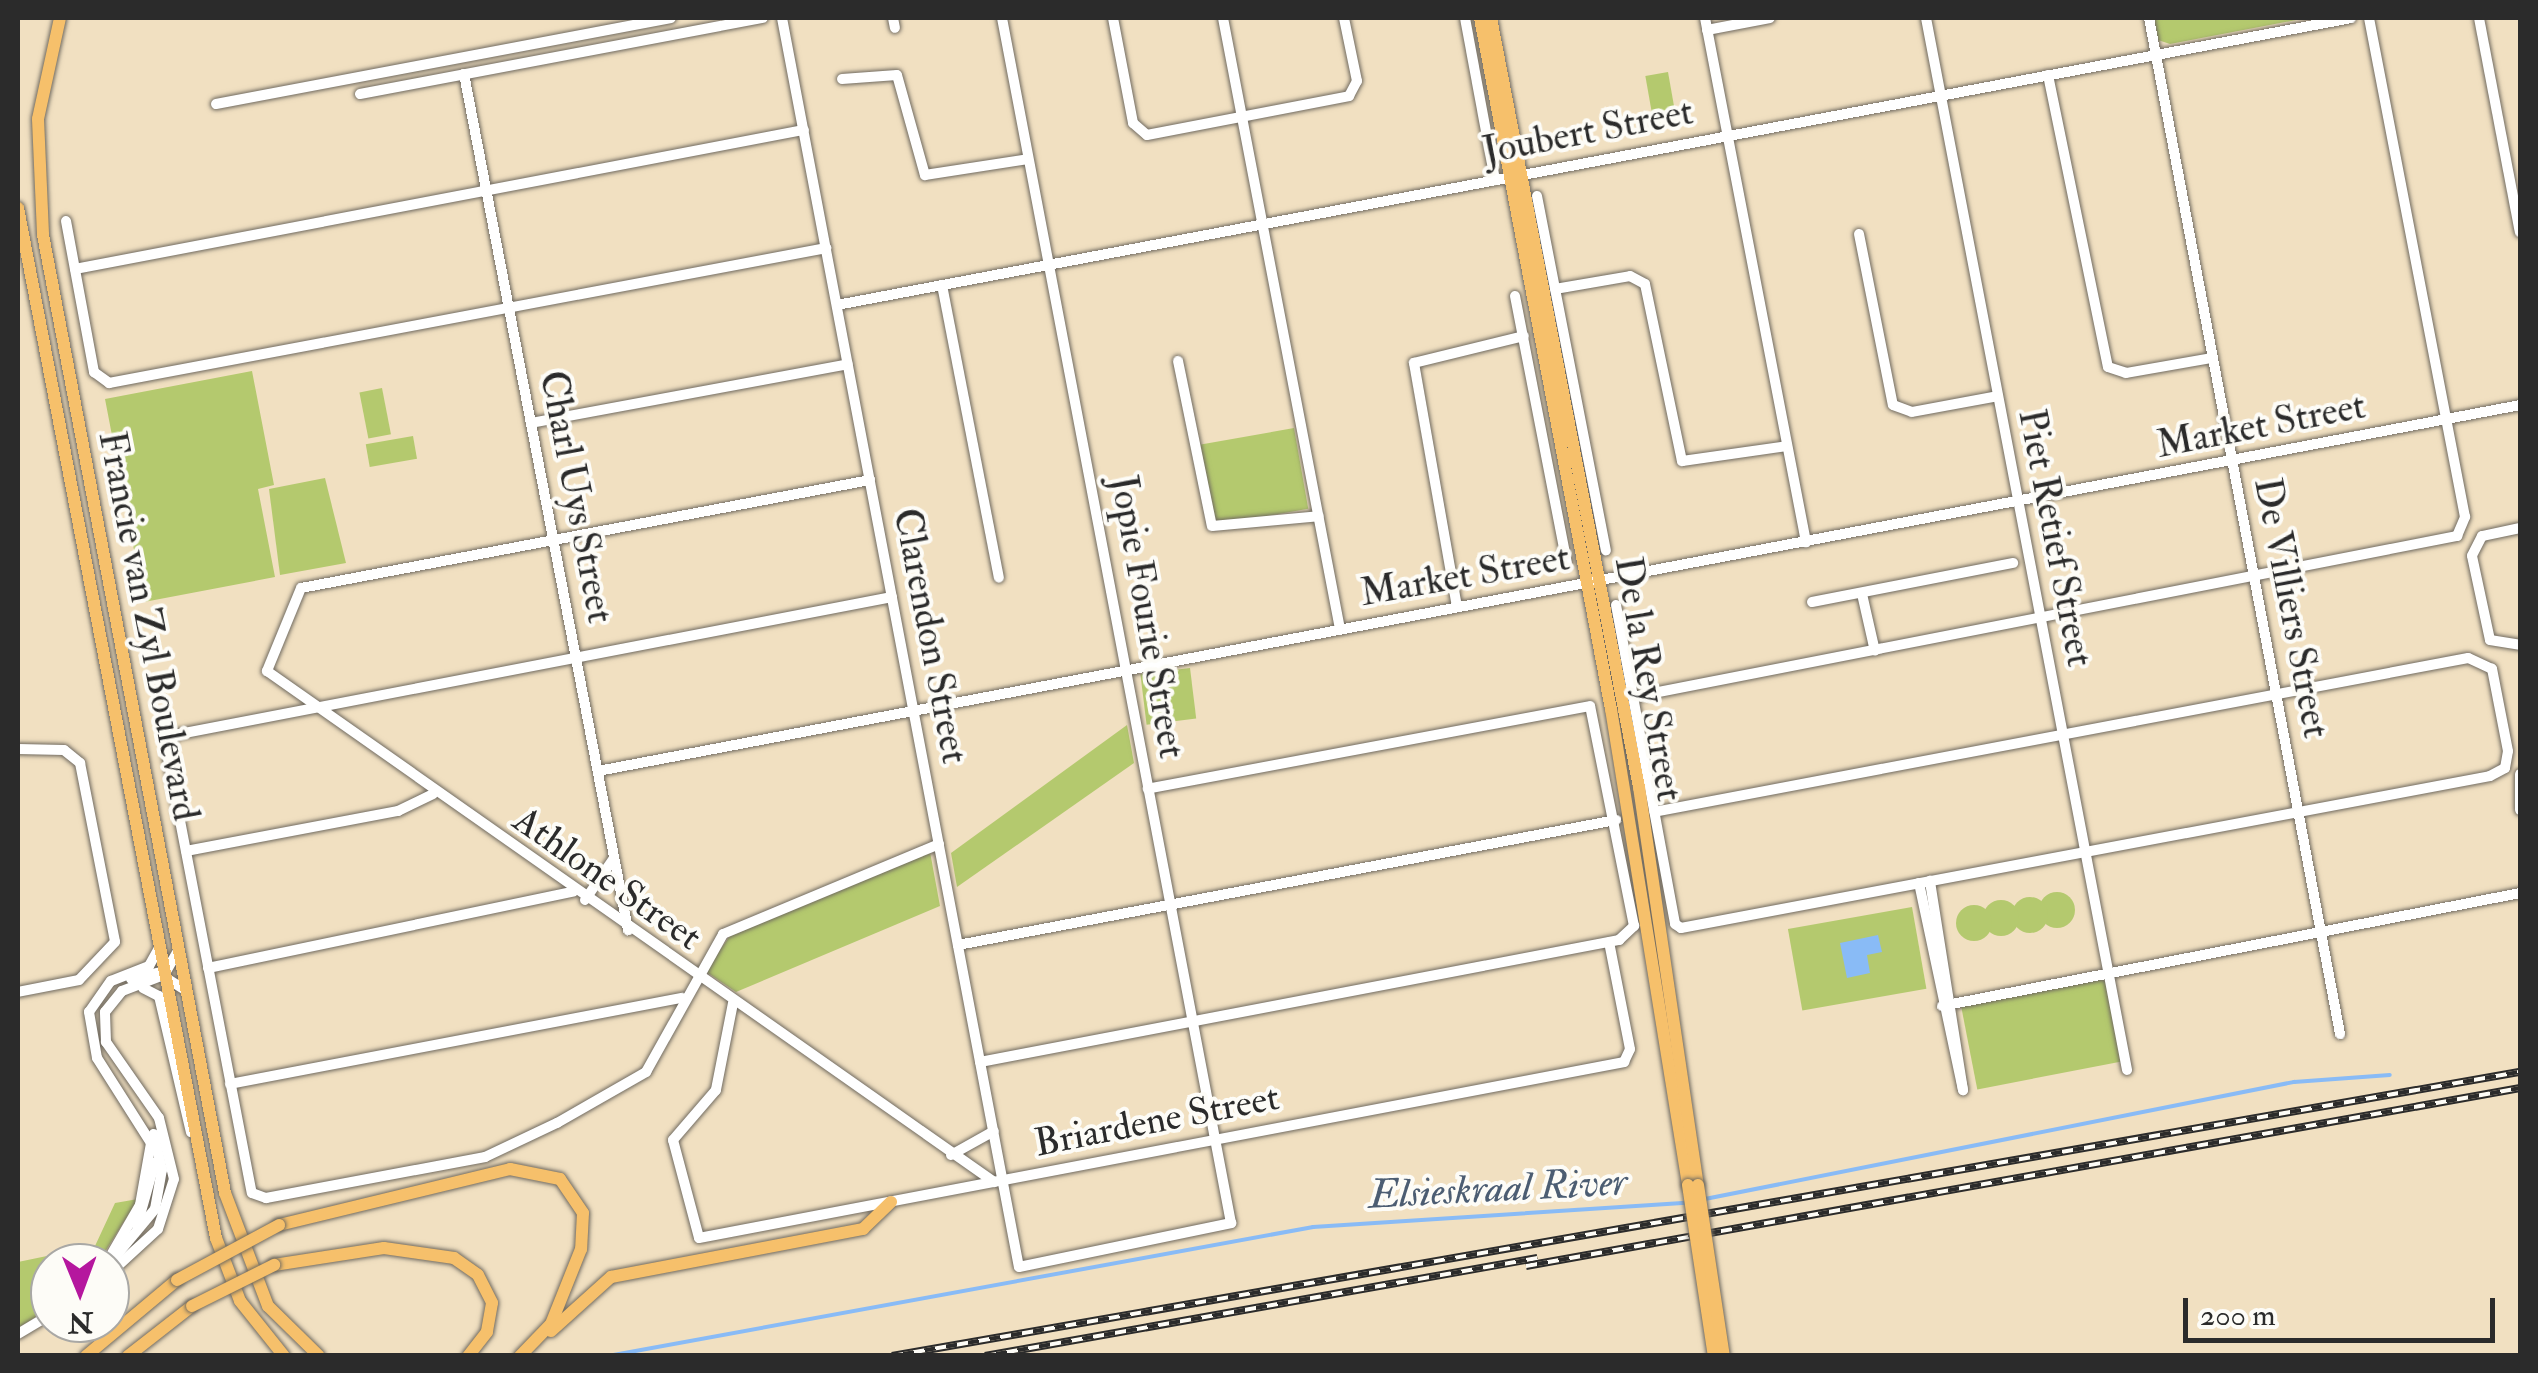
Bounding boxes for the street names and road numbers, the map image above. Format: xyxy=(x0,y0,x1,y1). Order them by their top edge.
street label: Joubert Street xyxy=(1479,89,1697,175)
street label: Charl Uys Street xyxy=(529,367,623,627)
street label: Market Street xyxy=(2153,383,2369,469)
street label: Piet Retief Street xyxy=(2008,406,2102,670)
street label: Francie van Zyl Boulevard xyxy=(88,427,208,825)
street label: Jopie Fourie Street xyxy=(1100,472,1194,762)
street label: De Villiers Street xyxy=(2243,474,2339,742)
street label: Clarendon Street xyxy=(883,505,977,767)
street label: Market Street xyxy=(1357,535,1573,617)
street label: De la Rey Street xyxy=(1604,553,1692,805)
street label: Athlone Street xyxy=(504,797,710,961)
street label: Briardene Street xyxy=(1031,1075,1283,1167)

